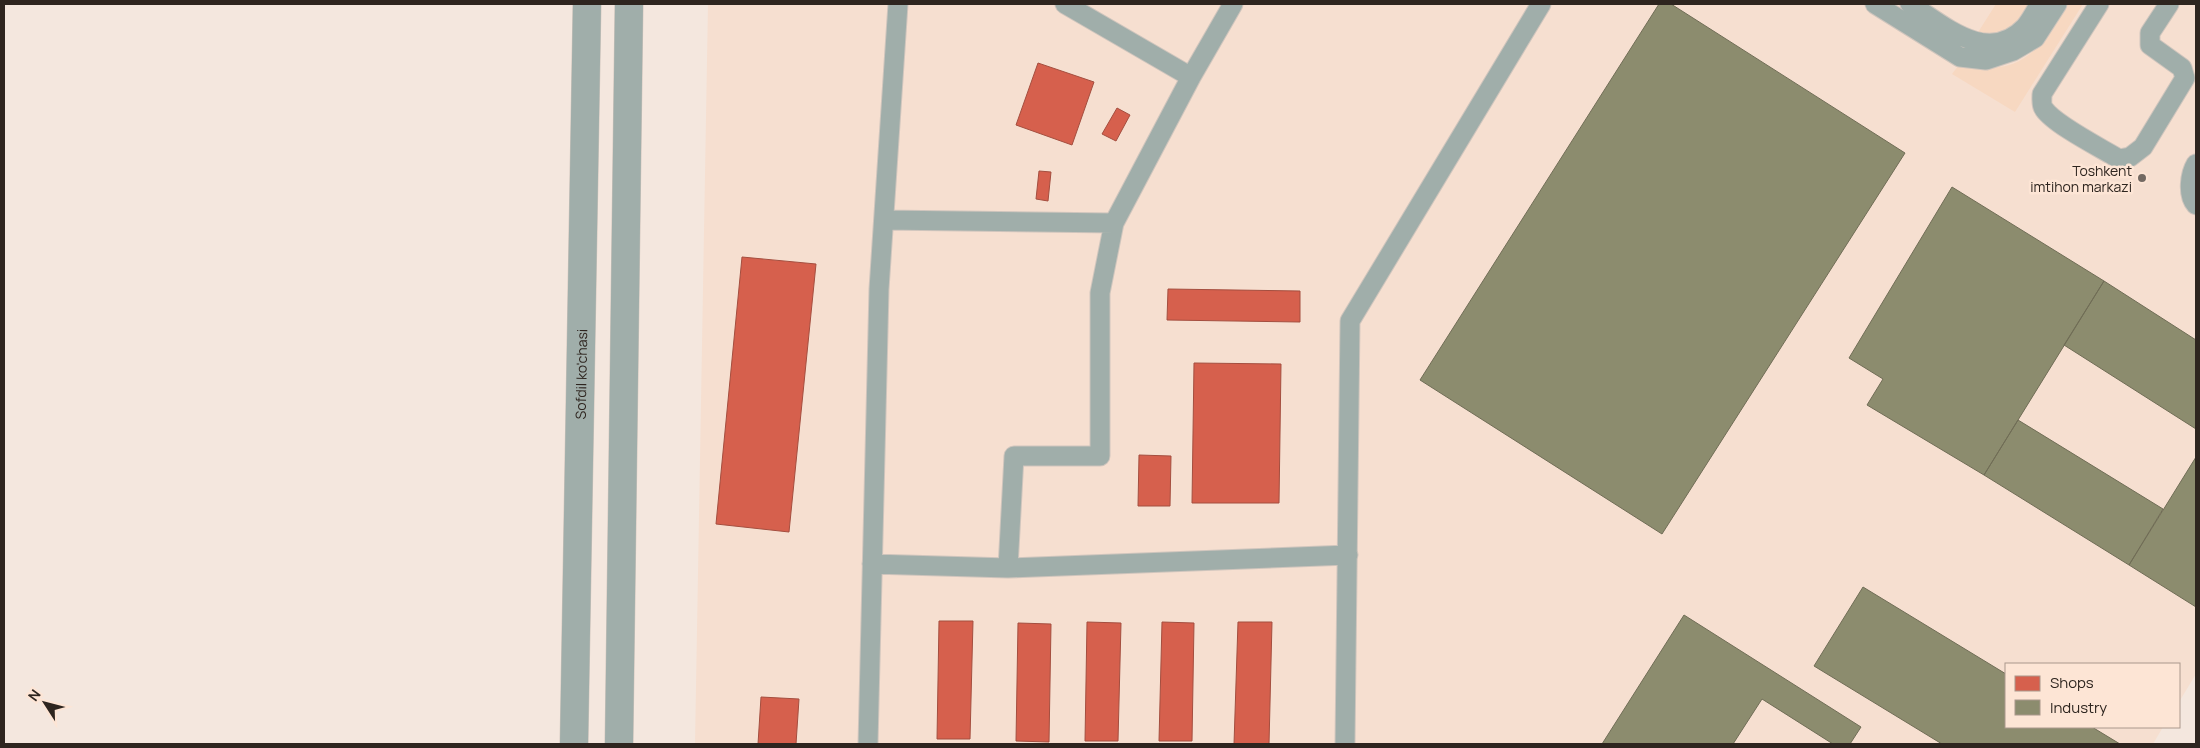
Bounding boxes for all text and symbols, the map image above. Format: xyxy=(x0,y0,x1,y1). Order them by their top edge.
place label: Toshkent imtihon markazi xyxy=(2030,161,2132,196)
marker: Toshkent imtihon markazi xyxy=(2136,172,2148,184)
street label: Sofdil ko'chasi xyxy=(570,329,591,419)
legend xyxy=(2005,663,2180,728)
text: Shops xyxy=(2050,672,2094,693)
north arrow xyxy=(20,678,70,728)
text: N xyxy=(23,685,45,705)
text: Industry xyxy=(2050,697,2107,718)

